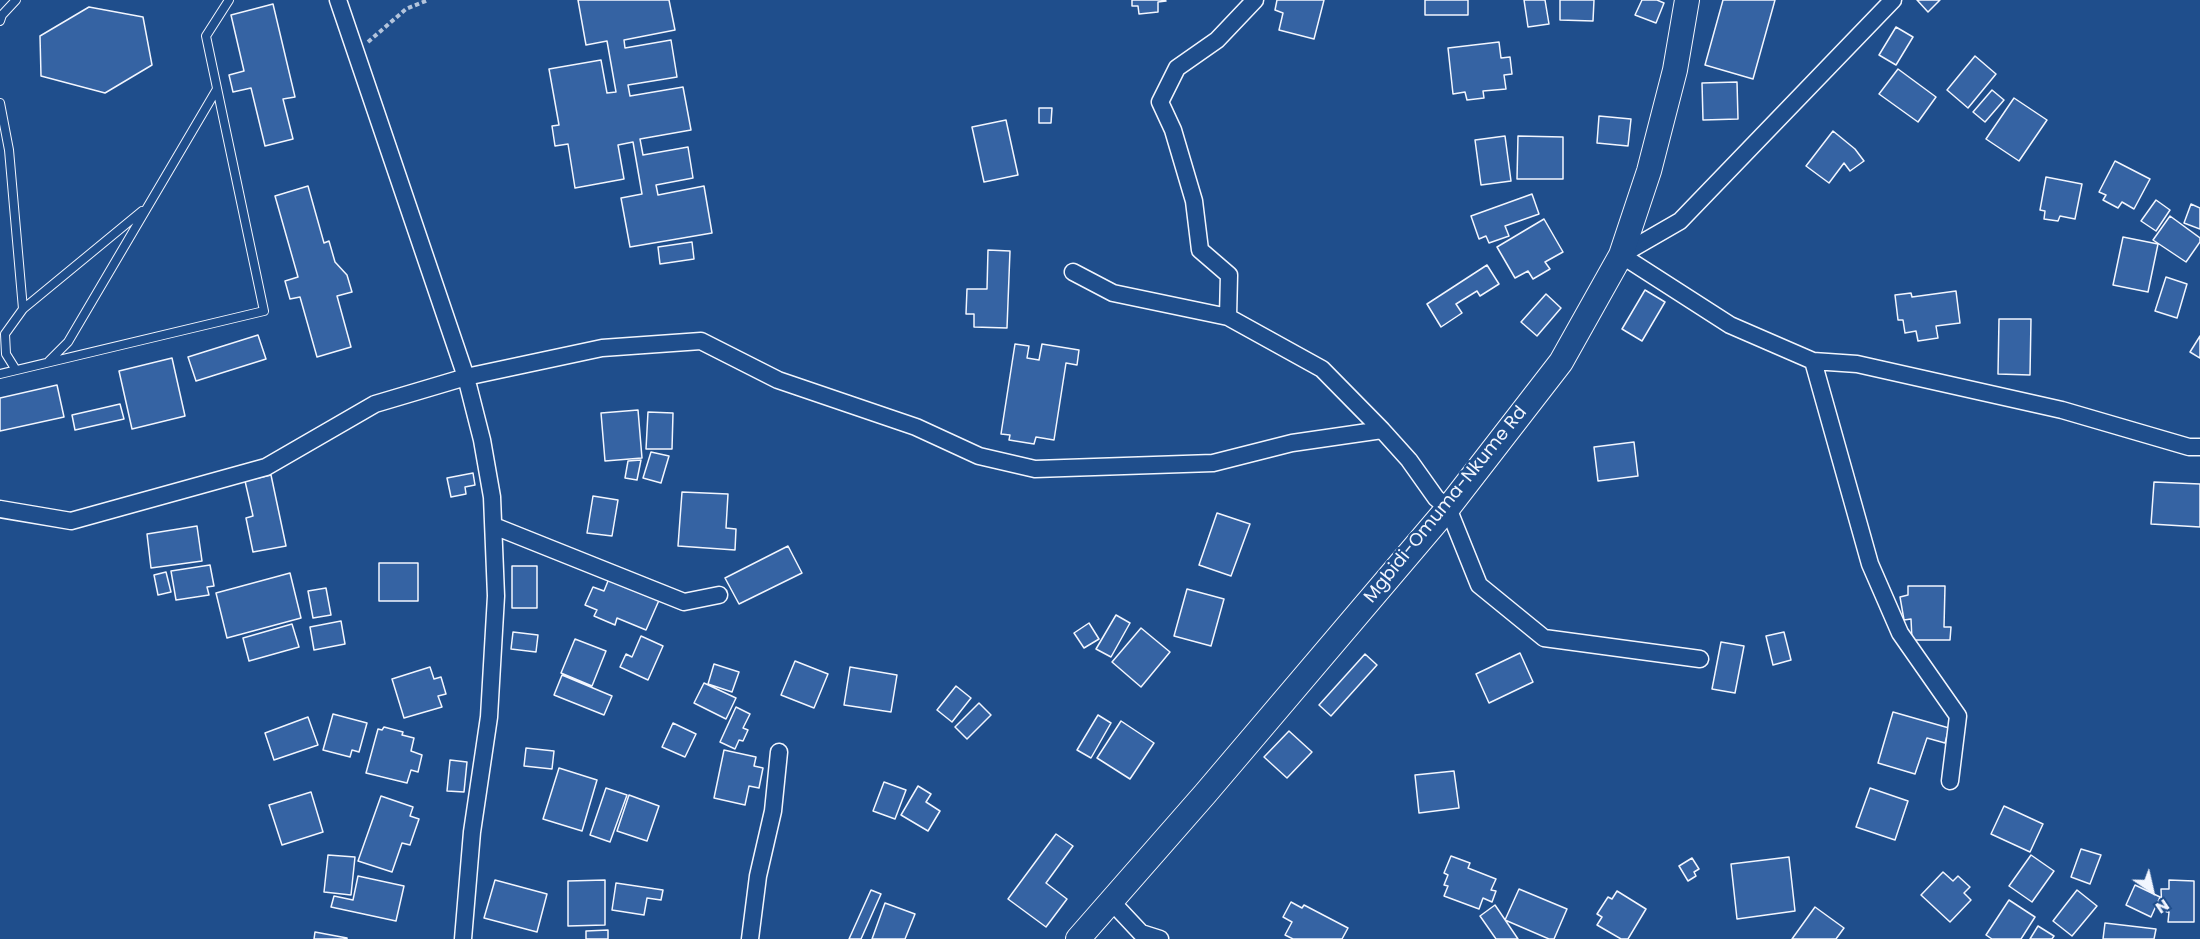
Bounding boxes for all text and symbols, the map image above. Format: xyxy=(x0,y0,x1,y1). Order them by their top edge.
street label: Mgbidi-Omuma-Nkume Rd xyxy=(1360,402,1532,608)
north arrow xyxy=(2122,861,2182,921)
text: N xyxy=(2151,893,2174,919)

